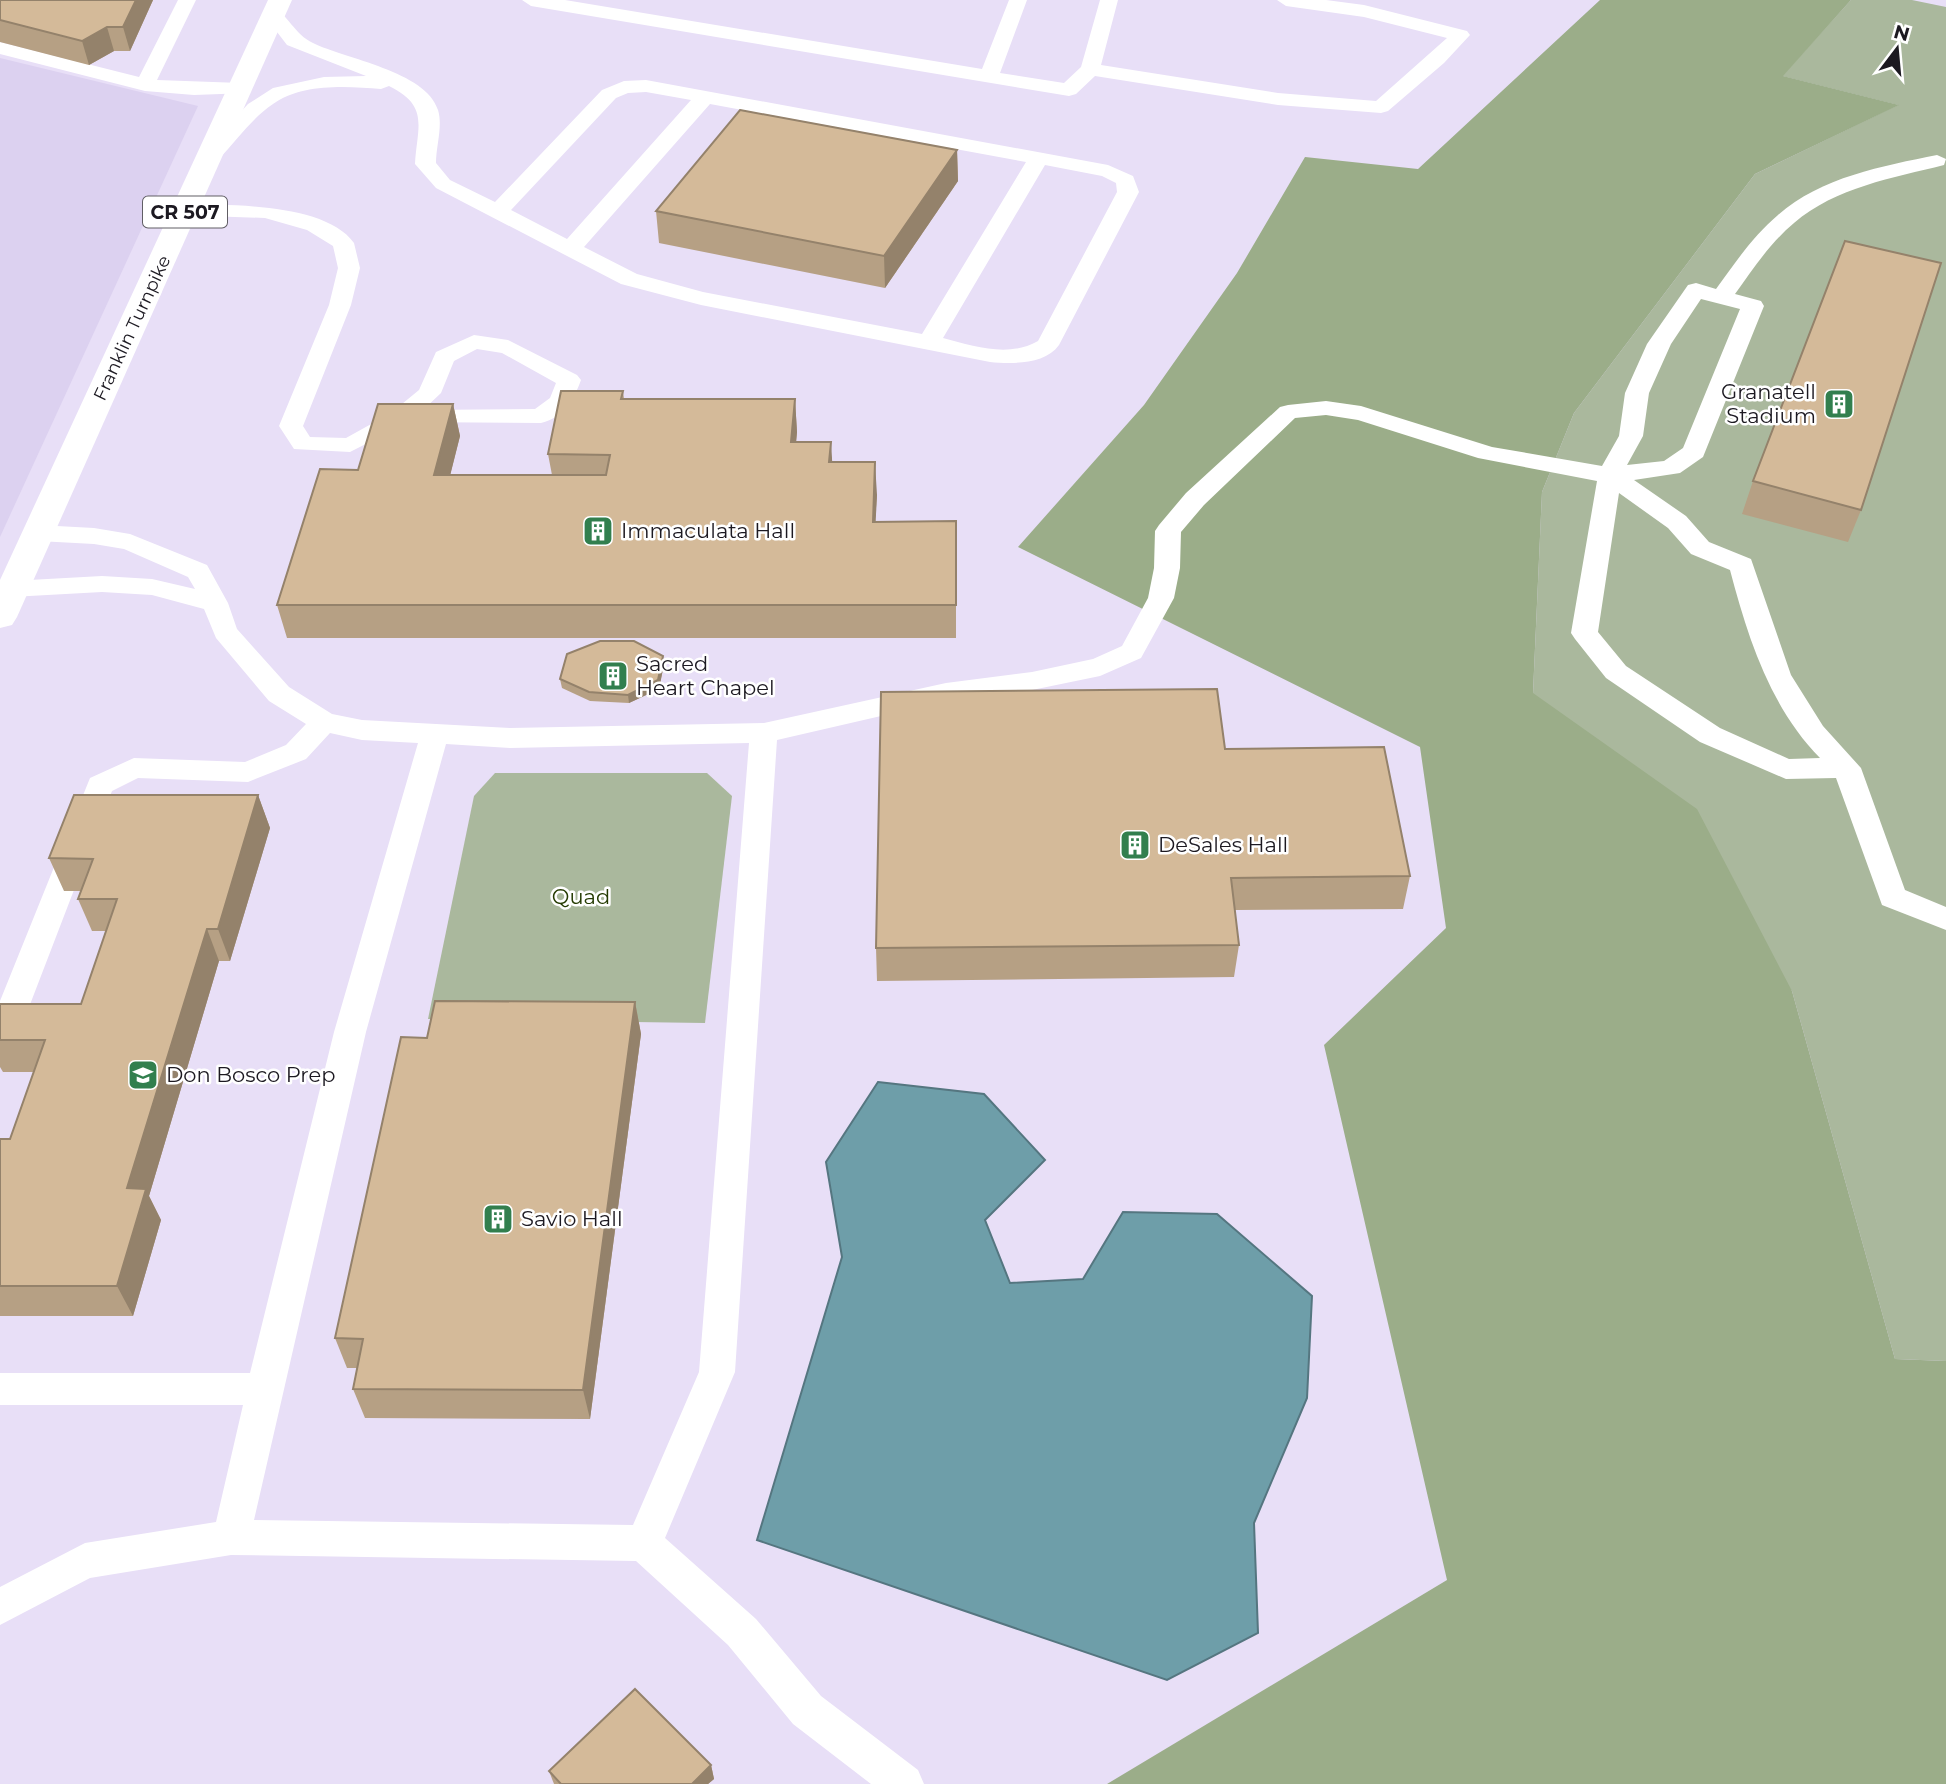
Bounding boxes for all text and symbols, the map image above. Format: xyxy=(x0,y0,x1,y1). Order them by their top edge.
north arrow xyxy=(1862,14,1932,84)
text: N xyxy=(1891,20,1912,46)
road number: CR 507 xyxy=(143,196,227,228)
street label: Franklin Turnpike xyxy=(89,252,175,404)
place label: Granatell Stadium xyxy=(1721,379,1816,428)
building icon: Granatell Stadium xyxy=(1822,387,1856,421)
building icon: Immaculata Hall xyxy=(581,514,615,548)
place label: Immaculata Hall xyxy=(621,518,795,543)
place label: Sacred Heart Chapel xyxy=(636,651,775,700)
building icon: Sacred Heart Chapel xyxy=(596,659,630,693)
building icon: DeSales Hall xyxy=(1118,828,1152,862)
place label: DeSales Hall xyxy=(1158,832,1288,857)
park label: Quad xyxy=(552,884,610,909)
school or university icon: Don Bosco Prep xyxy=(126,1058,160,1092)
place label: Don Bosco Prep xyxy=(166,1062,335,1087)
building icon: Savio Hall xyxy=(481,1202,515,1236)
place label: Savio Hall xyxy=(521,1206,623,1231)

